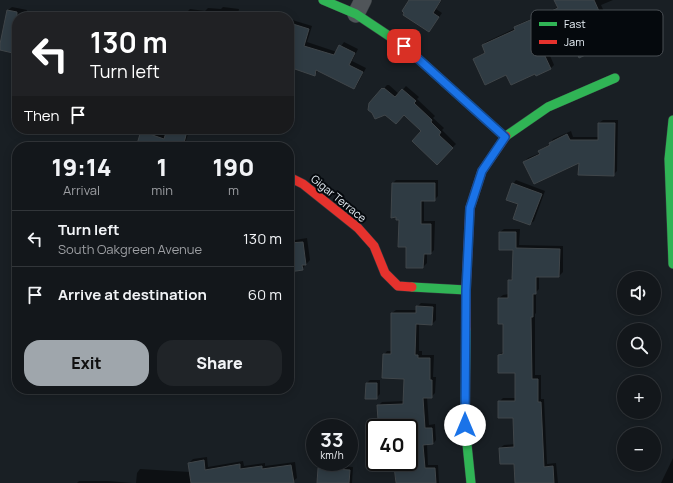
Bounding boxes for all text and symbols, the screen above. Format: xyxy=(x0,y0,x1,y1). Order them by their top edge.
legend xyxy=(531,10,663,56)
text: Fast xyxy=(564,16,586,31)
text: 130 m xyxy=(90,23,168,61)
icon: left xyxy=(24,28,76,80)
pin xyxy=(387,29,421,63)
text: Jam xyxy=(564,34,585,49)
icon: arrive xyxy=(393,35,415,57)
text: Turn left xyxy=(90,59,160,83)
icon: arrive xyxy=(67,104,89,126)
text: Then xyxy=(24,105,59,126)
text: 19:14 xyxy=(52,150,112,183)
text: 1 xyxy=(157,150,167,183)
text: 190 xyxy=(212,150,254,183)
street label: Gigar Terrace xyxy=(308,171,370,225)
text: Arrival xyxy=(63,181,100,199)
text: min xyxy=(151,181,173,199)
text: m xyxy=(228,181,239,199)
text: Turn left xyxy=(58,219,120,240)
icon: left xyxy=(24,228,46,250)
text: 130 m xyxy=(243,228,282,249)
text: South Oakgreen Avenue xyxy=(58,240,202,258)
map controls xyxy=(617,271,661,471)
button: sound xyxy=(617,271,661,315)
icon: arrive xyxy=(24,284,46,306)
text: Arrive at destination xyxy=(58,284,207,305)
text: 60 m xyxy=(248,284,282,305)
button: search xyxy=(617,323,661,367)
button: Exit xyxy=(24,340,149,386)
button: Share xyxy=(157,340,282,386)
button: + xyxy=(617,375,661,419)
position arrow xyxy=(444,404,486,446)
speed limit sign: 40 xyxy=(366,419,418,471)
text: 33 xyxy=(320,426,344,453)
button: − xyxy=(617,427,661,471)
text: km/h xyxy=(320,448,344,462)

